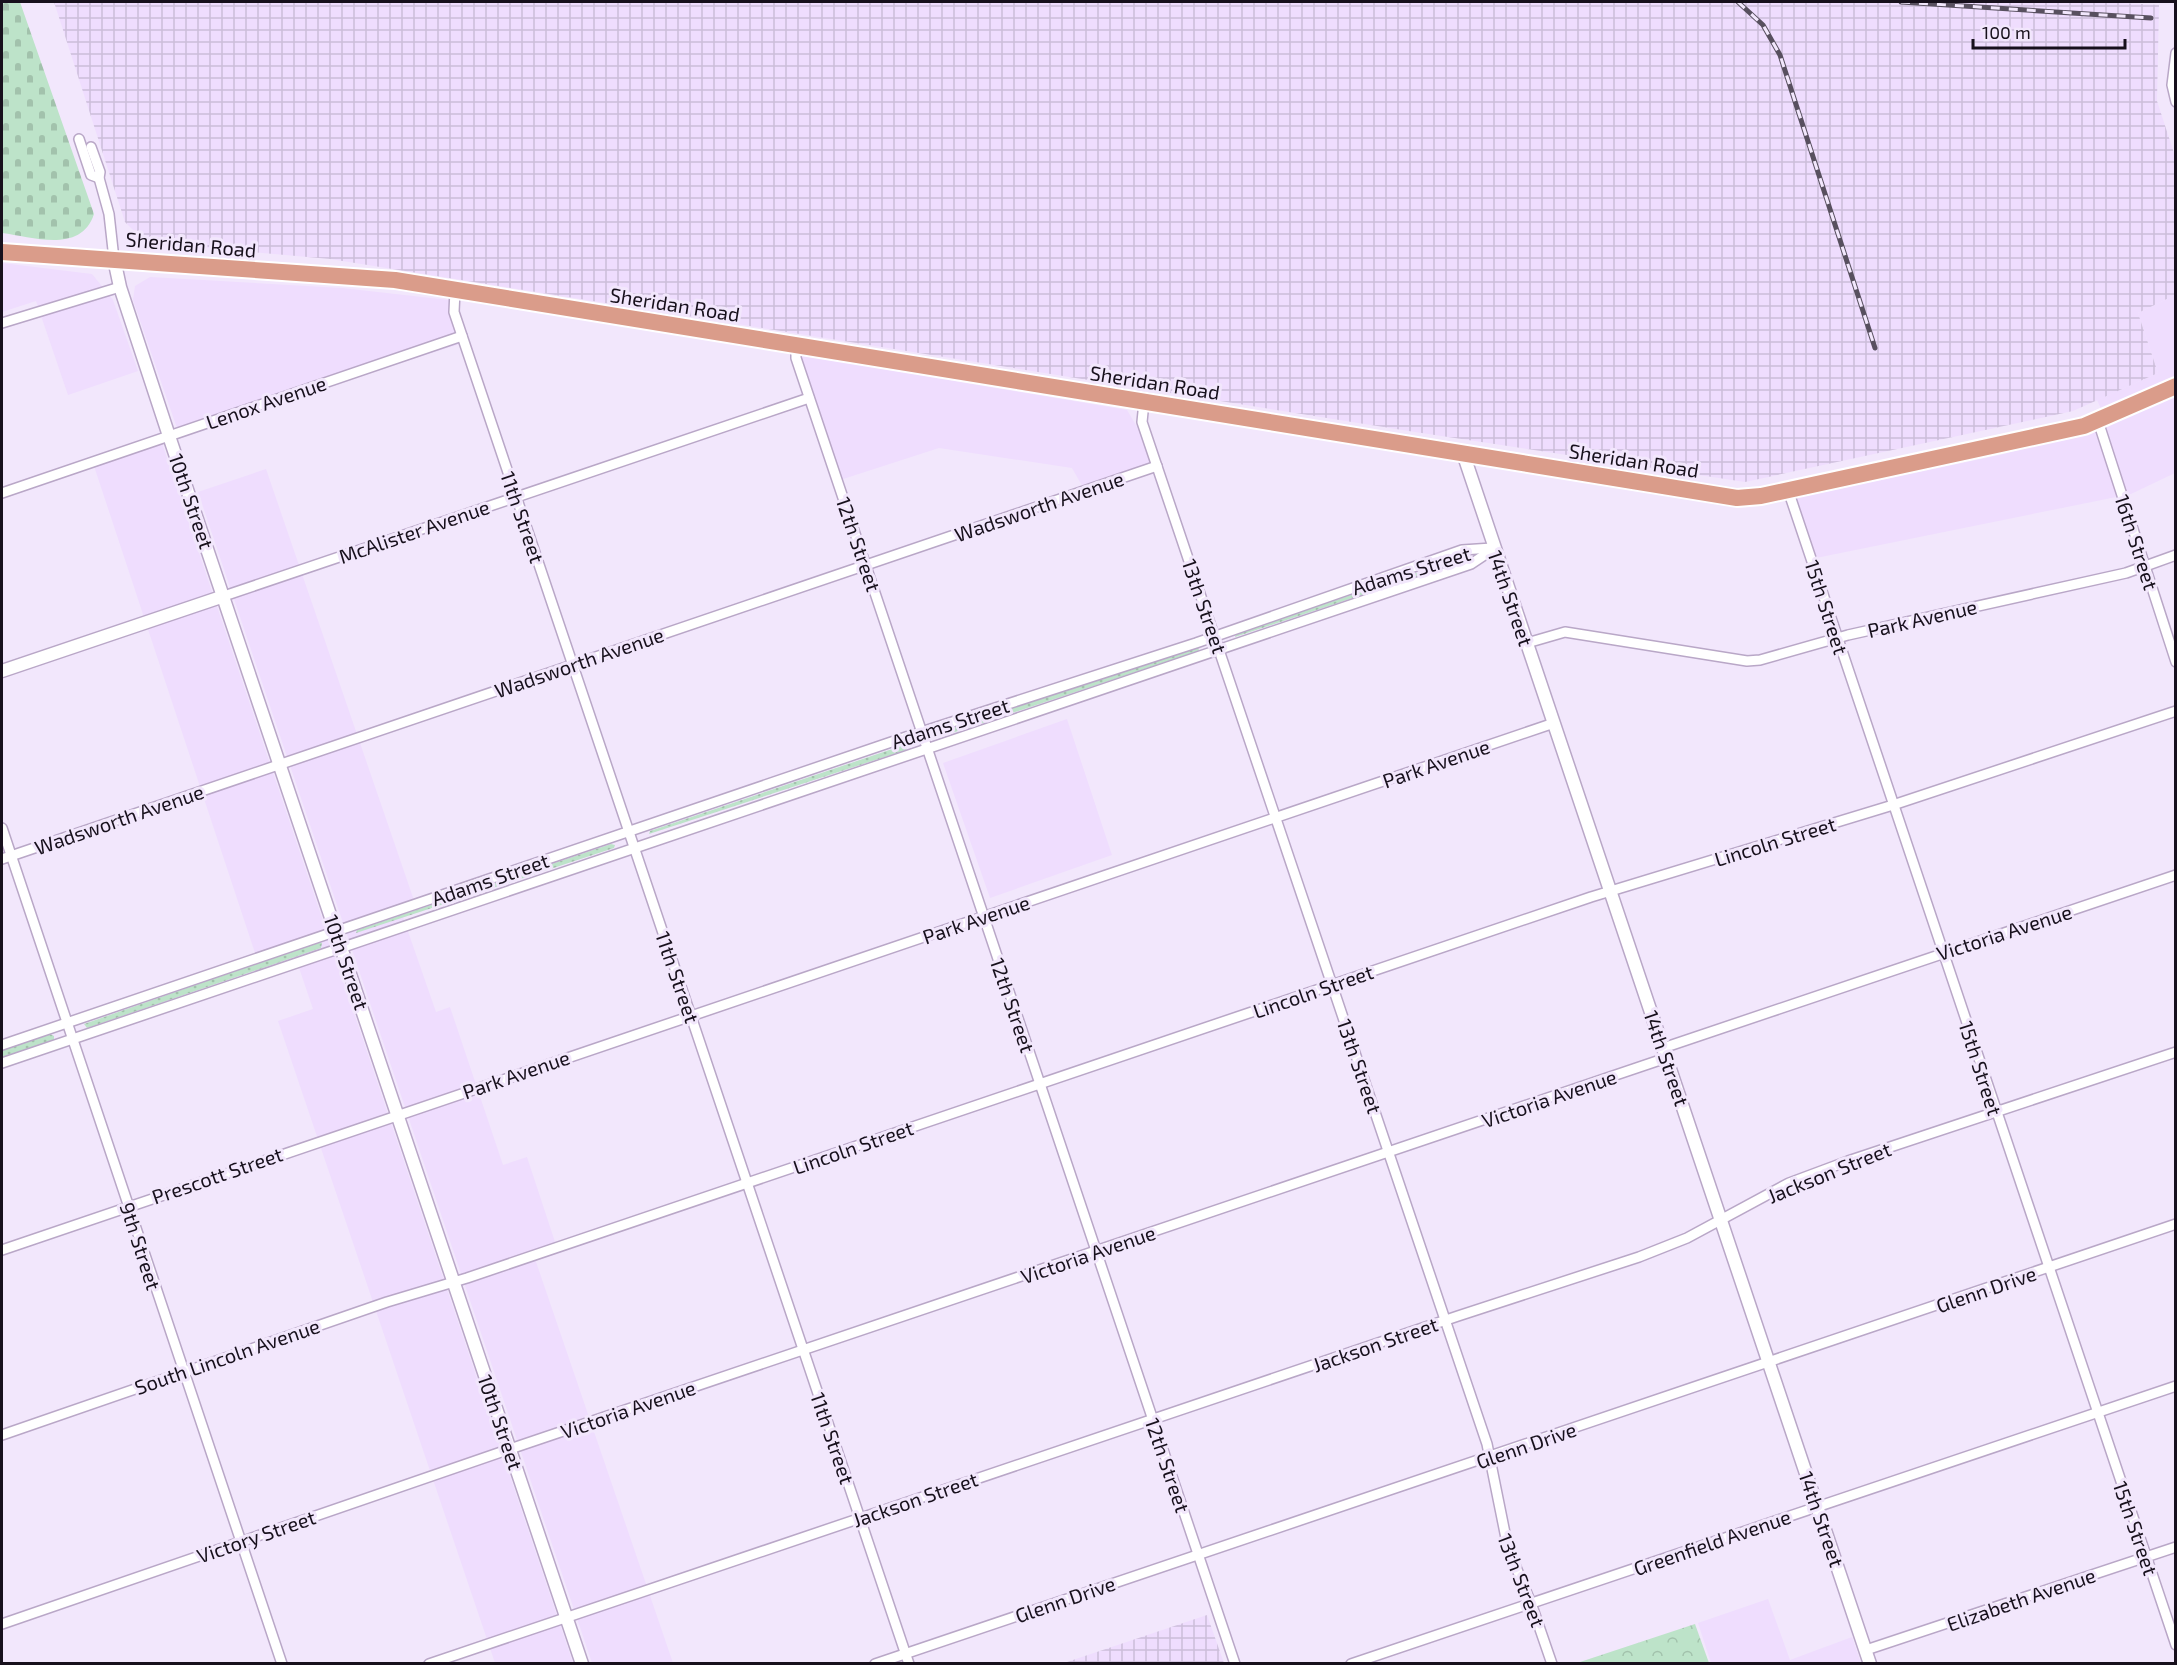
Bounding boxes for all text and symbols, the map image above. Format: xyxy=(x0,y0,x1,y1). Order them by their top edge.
scale bar xyxy=(1973,12,2124,50)
text: 100 m xyxy=(1982,21,2031,43)
street label: Sheridan Road xyxy=(125,226,257,262)
street label: Sheridan Road xyxy=(608,282,742,326)
street label: Sheridan Road xyxy=(1088,360,1222,404)
street label: Lenox Avenue xyxy=(203,370,329,434)
street label: Sheridan Road xyxy=(1567,438,1701,482)
street label: 10th Street xyxy=(164,450,220,552)
street label: Wadsworth Avenue xyxy=(951,466,1127,546)
street label: 11th Street xyxy=(496,468,550,566)
street label: 16th Street xyxy=(2110,491,2164,593)
street label: McAlister Avenue xyxy=(336,494,492,568)
street label: 12th Street xyxy=(832,494,887,595)
street label: Adams Street xyxy=(1349,540,1473,599)
street label: 14th Street xyxy=(1483,547,1539,649)
street label: 13th Street xyxy=(1178,556,1232,657)
street label: 15th Street xyxy=(1800,557,1854,658)
street label: Park Avenue xyxy=(1865,594,1979,642)
street label: Wadsworth Avenue xyxy=(491,622,667,702)
street label: Adams Street xyxy=(888,693,1012,753)
street label: Park Avenue xyxy=(1379,733,1493,793)
street label: Wadsworth Avenue xyxy=(31,779,207,859)
street label: Lincoln Street xyxy=(1712,811,1839,871)
street label: Adams Street xyxy=(428,848,552,910)
street label: Park Avenue xyxy=(919,889,1033,949)
street label: Victoria Avenue xyxy=(1933,899,2075,965)
street label: 10th Street xyxy=(319,911,375,1013)
street label: 11th Street xyxy=(651,928,705,1026)
street label: 12th Street xyxy=(986,955,1041,1056)
street label: Lincoln Street xyxy=(1250,959,1377,1023)
street label: 14th Street xyxy=(1639,1007,1695,1109)
street label: 13th Street xyxy=(1333,1016,1387,1117)
street label: 15th Street xyxy=(1954,1018,2008,1119)
street label: Park Avenue xyxy=(459,1044,573,1104)
street label: Victoria Avenue xyxy=(1478,1064,1620,1132)
street label: Lincoln Street xyxy=(790,1115,917,1179)
street label: Jackson Street xyxy=(1764,1136,1895,1208)
street label: Prescott Street xyxy=(148,1141,286,1209)
street label: 9th Street xyxy=(116,1199,167,1293)
street label: Victoria Avenue xyxy=(1017,1220,1159,1288)
street label: Glenn Drive xyxy=(1933,1261,2039,1317)
street label: Jackson Street xyxy=(1309,1311,1441,1377)
street label: South Lincoln Avenue xyxy=(131,1313,323,1399)
street label: 10th Street xyxy=(473,1371,529,1473)
street label: Victoria Avenue xyxy=(557,1375,699,1443)
street label: 11th Street xyxy=(806,1389,860,1487)
street label: 12th Street xyxy=(1141,1415,1196,1516)
street label: Glenn Drive xyxy=(1473,1417,1579,1473)
street label: Jackson Street xyxy=(849,1466,981,1532)
street label: 14th Street xyxy=(1794,1468,1850,1570)
street label: 15th Street xyxy=(2109,1478,2163,1579)
street label: Victory Street xyxy=(193,1504,319,1568)
street label: Greenfield Avenue xyxy=(1630,1504,1794,1580)
street label: 13th Street xyxy=(1493,1530,1551,1631)
street label: Elizabeth Avenue xyxy=(1943,1562,2099,1636)
street label: Glenn Drive xyxy=(1012,1571,1118,1627)

